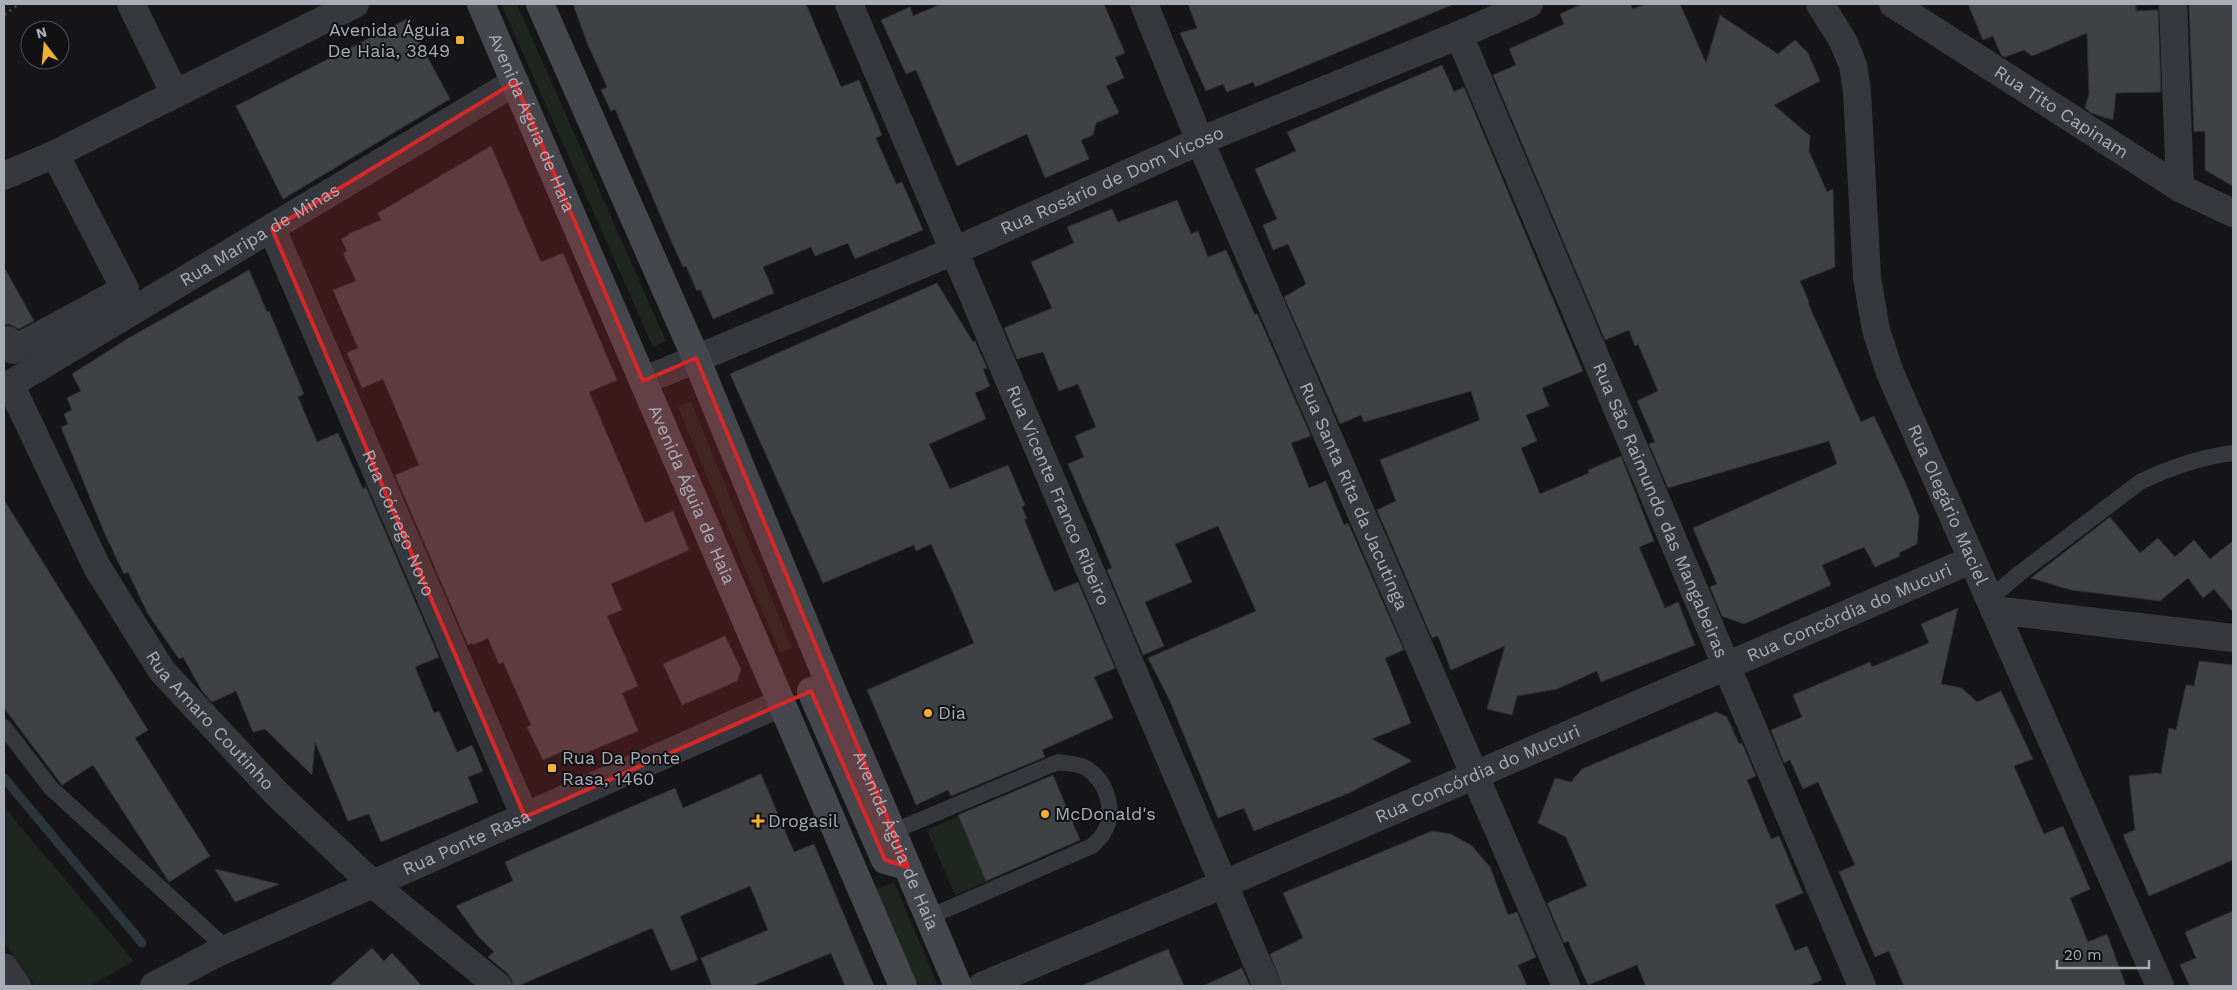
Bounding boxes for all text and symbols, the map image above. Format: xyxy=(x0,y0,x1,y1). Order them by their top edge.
place label: Avenida Águia De Haia, 3849 xyxy=(328,19,450,61)
north arrow xyxy=(20,20,70,70)
text: N xyxy=(34,23,49,42)
street label: Avenida Águia de Haia xyxy=(485,30,580,215)
marker: Avenida Águia De Haia, 3849 xyxy=(454,34,466,46)
street label: Rua Tito Capinam xyxy=(1991,61,2133,162)
street label: Rua Rosário de Dom Vicoso xyxy=(997,122,1226,239)
street label: Rua Maripa de Minas xyxy=(176,179,343,290)
street label: Rua São Raimundo das Mangabeiras xyxy=(1589,359,1733,661)
street label: Rua Santa Rita da Jacutinga xyxy=(1296,379,1413,613)
street label: Rua Vicente Franco Ribeiro xyxy=(1003,382,1115,608)
street label: Avenida Águia de Haia xyxy=(645,402,740,587)
street label: Rua Olegário Maciel xyxy=(1904,421,1993,588)
street label: Rua Córrego Novo xyxy=(358,446,440,599)
street label: Rua Concórdia do Mucuri xyxy=(1743,559,1955,666)
street label: Rua Amaro Coutinho xyxy=(142,647,279,794)
place label: Dia xyxy=(938,702,966,723)
marker: Dia xyxy=(922,707,934,719)
street label: Rua Concórdia do Mucuri xyxy=(1372,720,1583,827)
place label: Rua Da Ponte Rasa, 1460 xyxy=(562,747,680,789)
street label: Avenida Águia de Haia xyxy=(849,747,944,933)
marker: Rua Da Ponte Rasa, 1460 xyxy=(546,762,558,774)
place label: McDonald's xyxy=(1055,803,1156,824)
street label: Rua Ponte Rasa xyxy=(399,805,533,879)
marker: McDonald's xyxy=(1039,808,1051,820)
place label: Drogasil xyxy=(768,810,839,831)
marker: Drogasil xyxy=(752,815,764,827)
scale bar xyxy=(2057,938,2150,970)
text: 20 m xyxy=(2064,946,2102,964)

